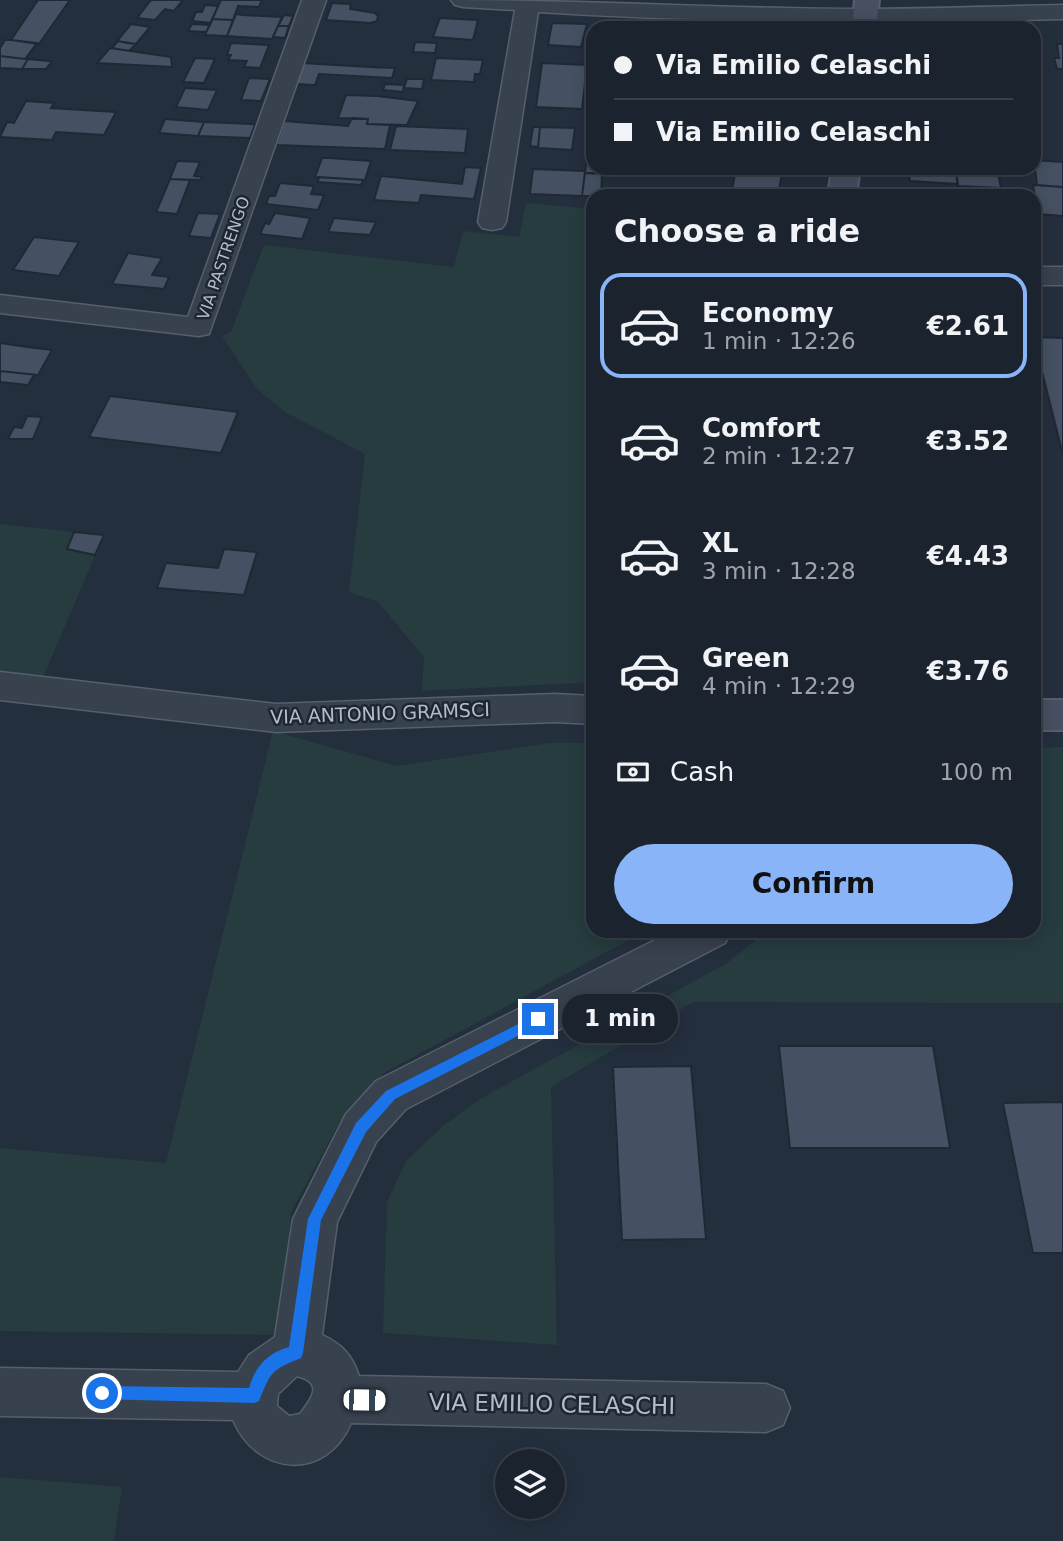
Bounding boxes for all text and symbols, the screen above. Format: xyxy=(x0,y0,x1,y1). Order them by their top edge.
text: Via Emilio Celaschi xyxy=(656,50,931,80)
text: Via Emilio Celaschi xyxy=(656,117,931,147)
street label: VIA PASTRENGO xyxy=(193,194,254,322)
text: Choose a ride xyxy=(614,212,860,250)
icon: car xyxy=(618,294,681,357)
text: Economy xyxy=(702,298,833,328)
text: €2.61 xyxy=(927,311,1009,341)
text: 1 min · 12:26 xyxy=(702,328,856,354)
icon: car xyxy=(618,409,681,472)
text: Comfort xyxy=(702,413,820,443)
text: €3.52 xyxy=(927,426,1009,456)
text: 2 min · 12:27 xyxy=(702,443,856,469)
icon: car xyxy=(618,524,681,587)
text: XL xyxy=(702,528,739,558)
text: €4.43 xyxy=(927,541,1009,571)
text: 3 min · 12:28 xyxy=(702,558,856,584)
icon: car xyxy=(618,639,681,702)
text: Green xyxy=(702,643,790,673)
text: €3.76 xyxy=(927,656,1009,686)
text: 4 min · 12:29 xyxy=(702,673,856,699)
street label: VIA ANTONIO GRAMSCI xyxy=(270,698,490,728)
icon: cash xyxy=(614,753,652,791)
text: Cash xyxy=(670,757,734,787)
text: 100 m xyxy=(939,759,1013,785)
button: Confirm xyxy=(614,844,1013,924)
callout: 1 min xyxy=(562,995,678,1044)
route end xyxy=(522,1003,554,1035)
text: 1 min xyxy=(584,1005,656,1031)
route start xyxy=(86,1377,118,1409)
car xyxy=(343,1389,386,1411)
street label: VIA EMILIO CELASCHI xyxy=(429,1389,675,1419)
map controls xyxy=(495,1449,565,1519)
button: layers xyxy=(495,1449,565,1519)

